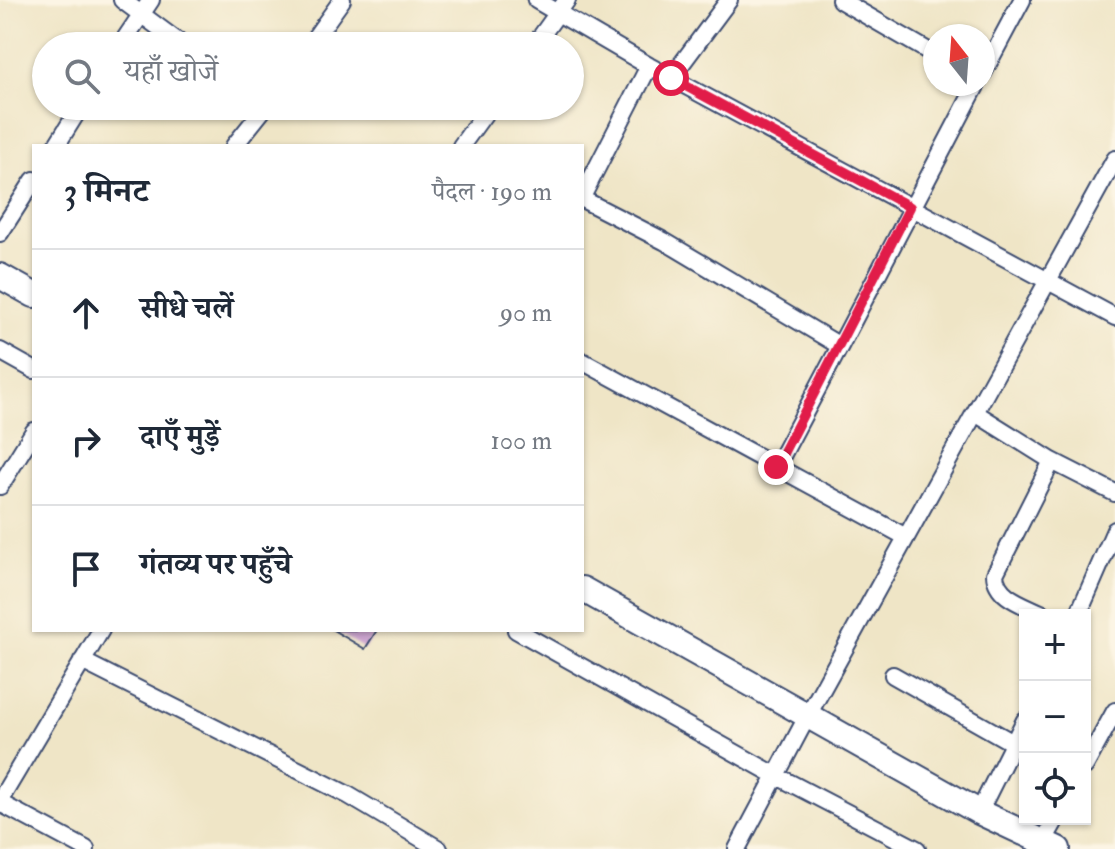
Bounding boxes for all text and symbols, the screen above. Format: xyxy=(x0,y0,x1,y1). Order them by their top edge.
north arrow xyxy=(923,24,995,96)
search box xyxy=(32,32,584,120)
text: यहाँ खोजें xyxy=(124,53,218,90)
icon: search xyxy=(60,54,104,98)
route start xyxy=(653,60,689,96)
text: 3 मिनट xyxy=(64,170,149,213)
text: पैदल · 190 m xyxy=(432,176,552,208)
text: सीधे चलें xyxy=(140,290,233,327)
icon: ahead xyxy=(64,291,108,335)
text: 90 m xyxy=(500,297,552,329)
text: दाएँ मुड़ें xyxy=(140,418,220,455)
icon: right xyxy=(64,419,108,463)
text: 100 m xyxy=(491,425,552,457)
route end xyxy=(758,449,794,485)
text: गंतव्य पर पहुँचे xyxy=(140,546,291,583)
icon: arrive xyxy=(64,547,108,591)
map controls xyxy=(1019,609,1091,825)
button: + xyxy=(1019,609,1091,681)
button: − xyxy=(1019,681,1091,753)
button: locate xyxy=(1019,753,1091,825)

